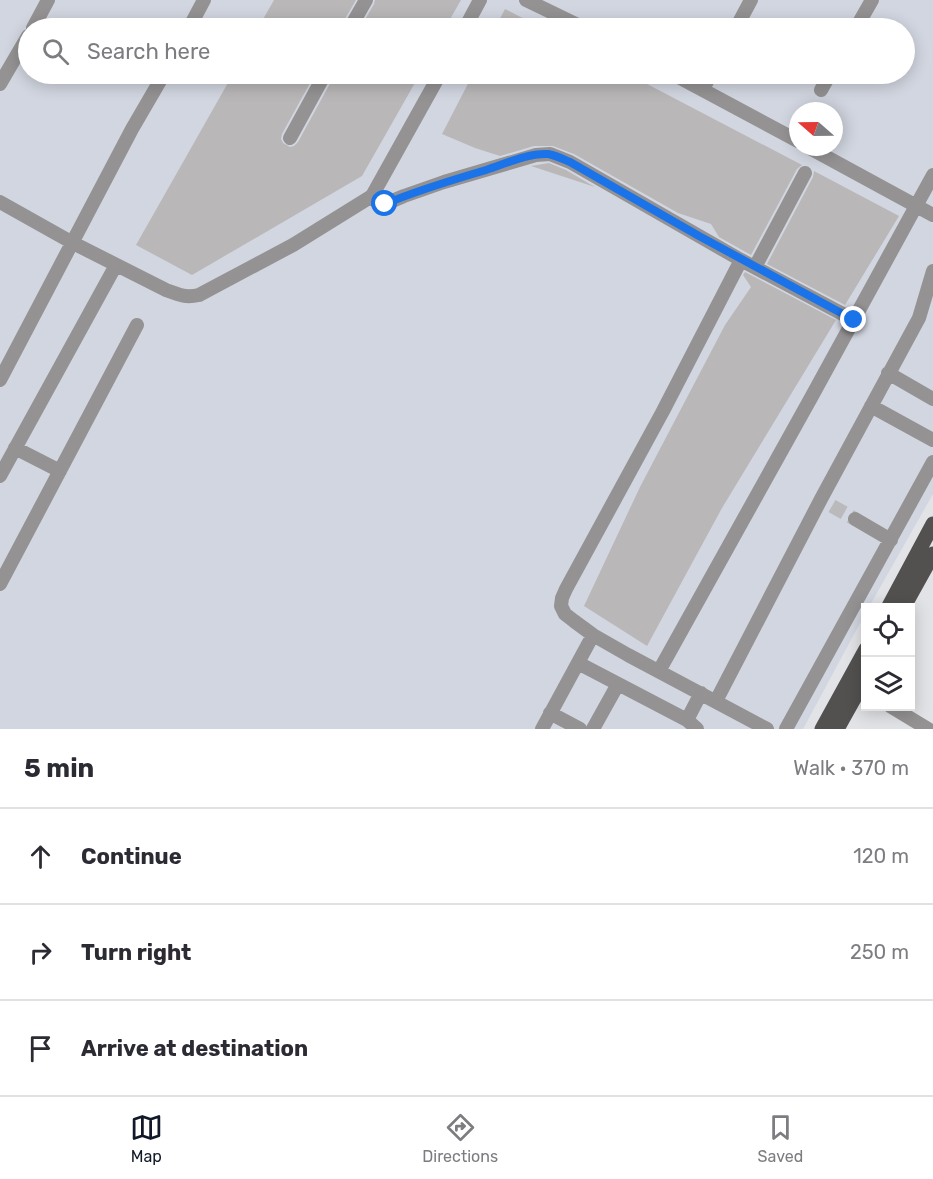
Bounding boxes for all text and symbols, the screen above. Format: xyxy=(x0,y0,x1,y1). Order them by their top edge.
search box xyxy=(18,18,915,84)
icon: search xyxy=(39,35,72,68)
text: Search here xyxy=(87,38,210,65)
north arrow xyxy=(789,102,843,156)
route start xyxy=(371,190,397,216)
route end xyxy=(840,306,866,332)
map controls xyxy=(861,603,915,711)
button: locate xyxy=(861,603,915,657)
button: layers xyxy=(861,657,915,711)
text: 5 min xyxy=(24,753,94,784)
text: Walk · 370 m xyxy=(793,756,909,780)
icon: ahead xyxy=(24,840,57,873)
text: Continue xyxy=(81,843,182,870)
text: 120 m xyxy=(853,844,909,868)
icon: right xyxy=(24,936,57,969)
text: Turn right xyxy=(81,939,191,966)
text: 250 m xyxy=(850,940,909,964)
icon: arrive xyxy=(24,1032,57,1065)
text: Arrive at destination xyxy=(81,1035,308,1062)
tab: Map xyxy=(130,1111,163,1166)
tab: Directions xyxy=(422,1111,498,1166)
tab: Saved xyxy=(758,1111,803,1166)

